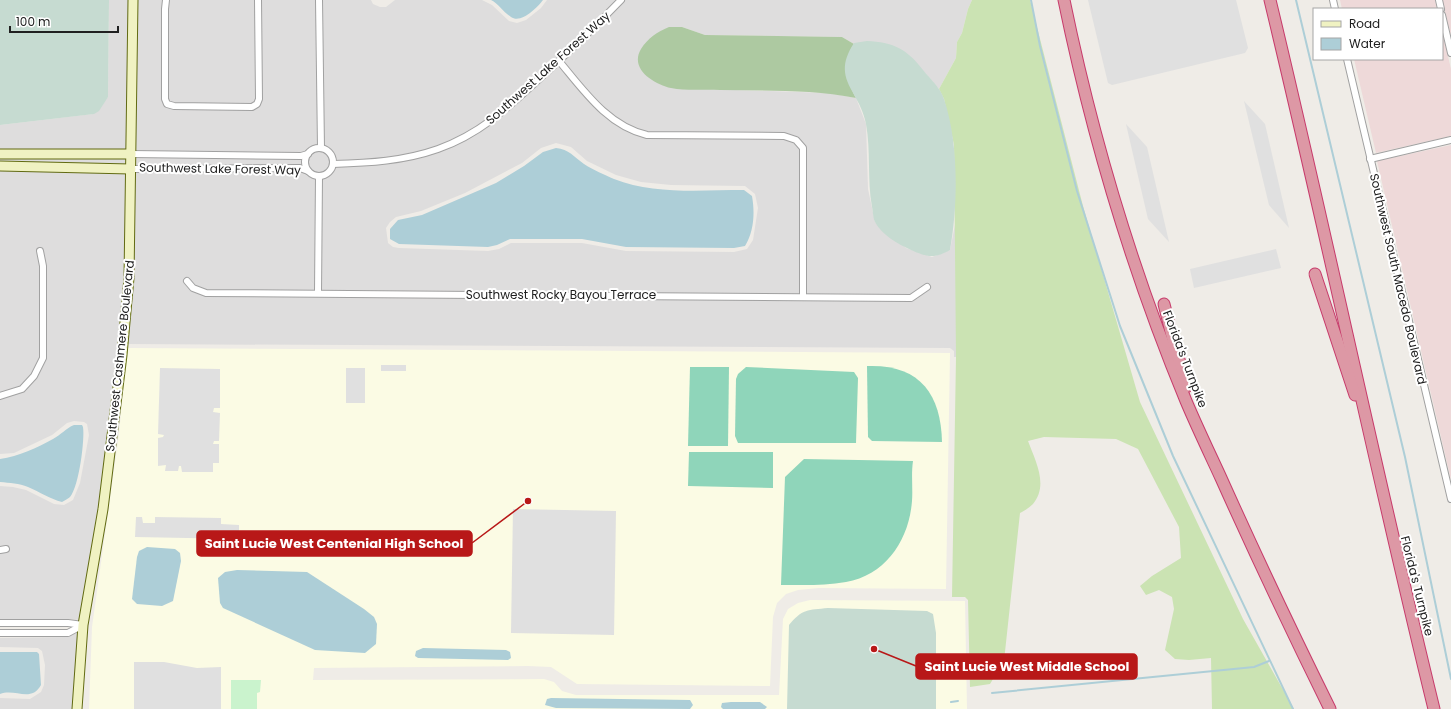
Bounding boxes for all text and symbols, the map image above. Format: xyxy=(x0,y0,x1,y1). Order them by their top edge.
street label: Southwest Lake Forest Way xyxy=(482,7,614,128)
scale bar xyxy=(10,8,118,34)
legend xyxy=(1313,8,1443,60)
text: 100 m xyxy=(16,13,50,30)
text: Road xyxy=(1349,15,1380,32)
text: Water xyxy=(1349,35,1386,52)
street label: Southwest Lake Forest Way xyxy=(139,159,301,178)
street label: Southwest South Macedo Boulevard xyxy=(1366,172,1431,386)
street label: Southwest Cashmere Boulevard xyxy=(101,259,138,452)
street label: Southwest Rocky Bayou Terrace xyxy=(466,286,656,303)
street label: Florida's Turnpike xyxy=(1159,308,1212,410)
callout: Saint Lucie West Centenial High School xyxy=(197,531,472,556)
text: Saint Lucie West Centenial High School xyxy=(205,534,463,553)
street label: Florida's Turnpike xyxy=(1397,534,1438,638)
callout: Saint Lucie West Middle School xyxy=(916,654,1137,679)
text: Saint Lucie West Middle School xyxy=(925,657,1130,676)

